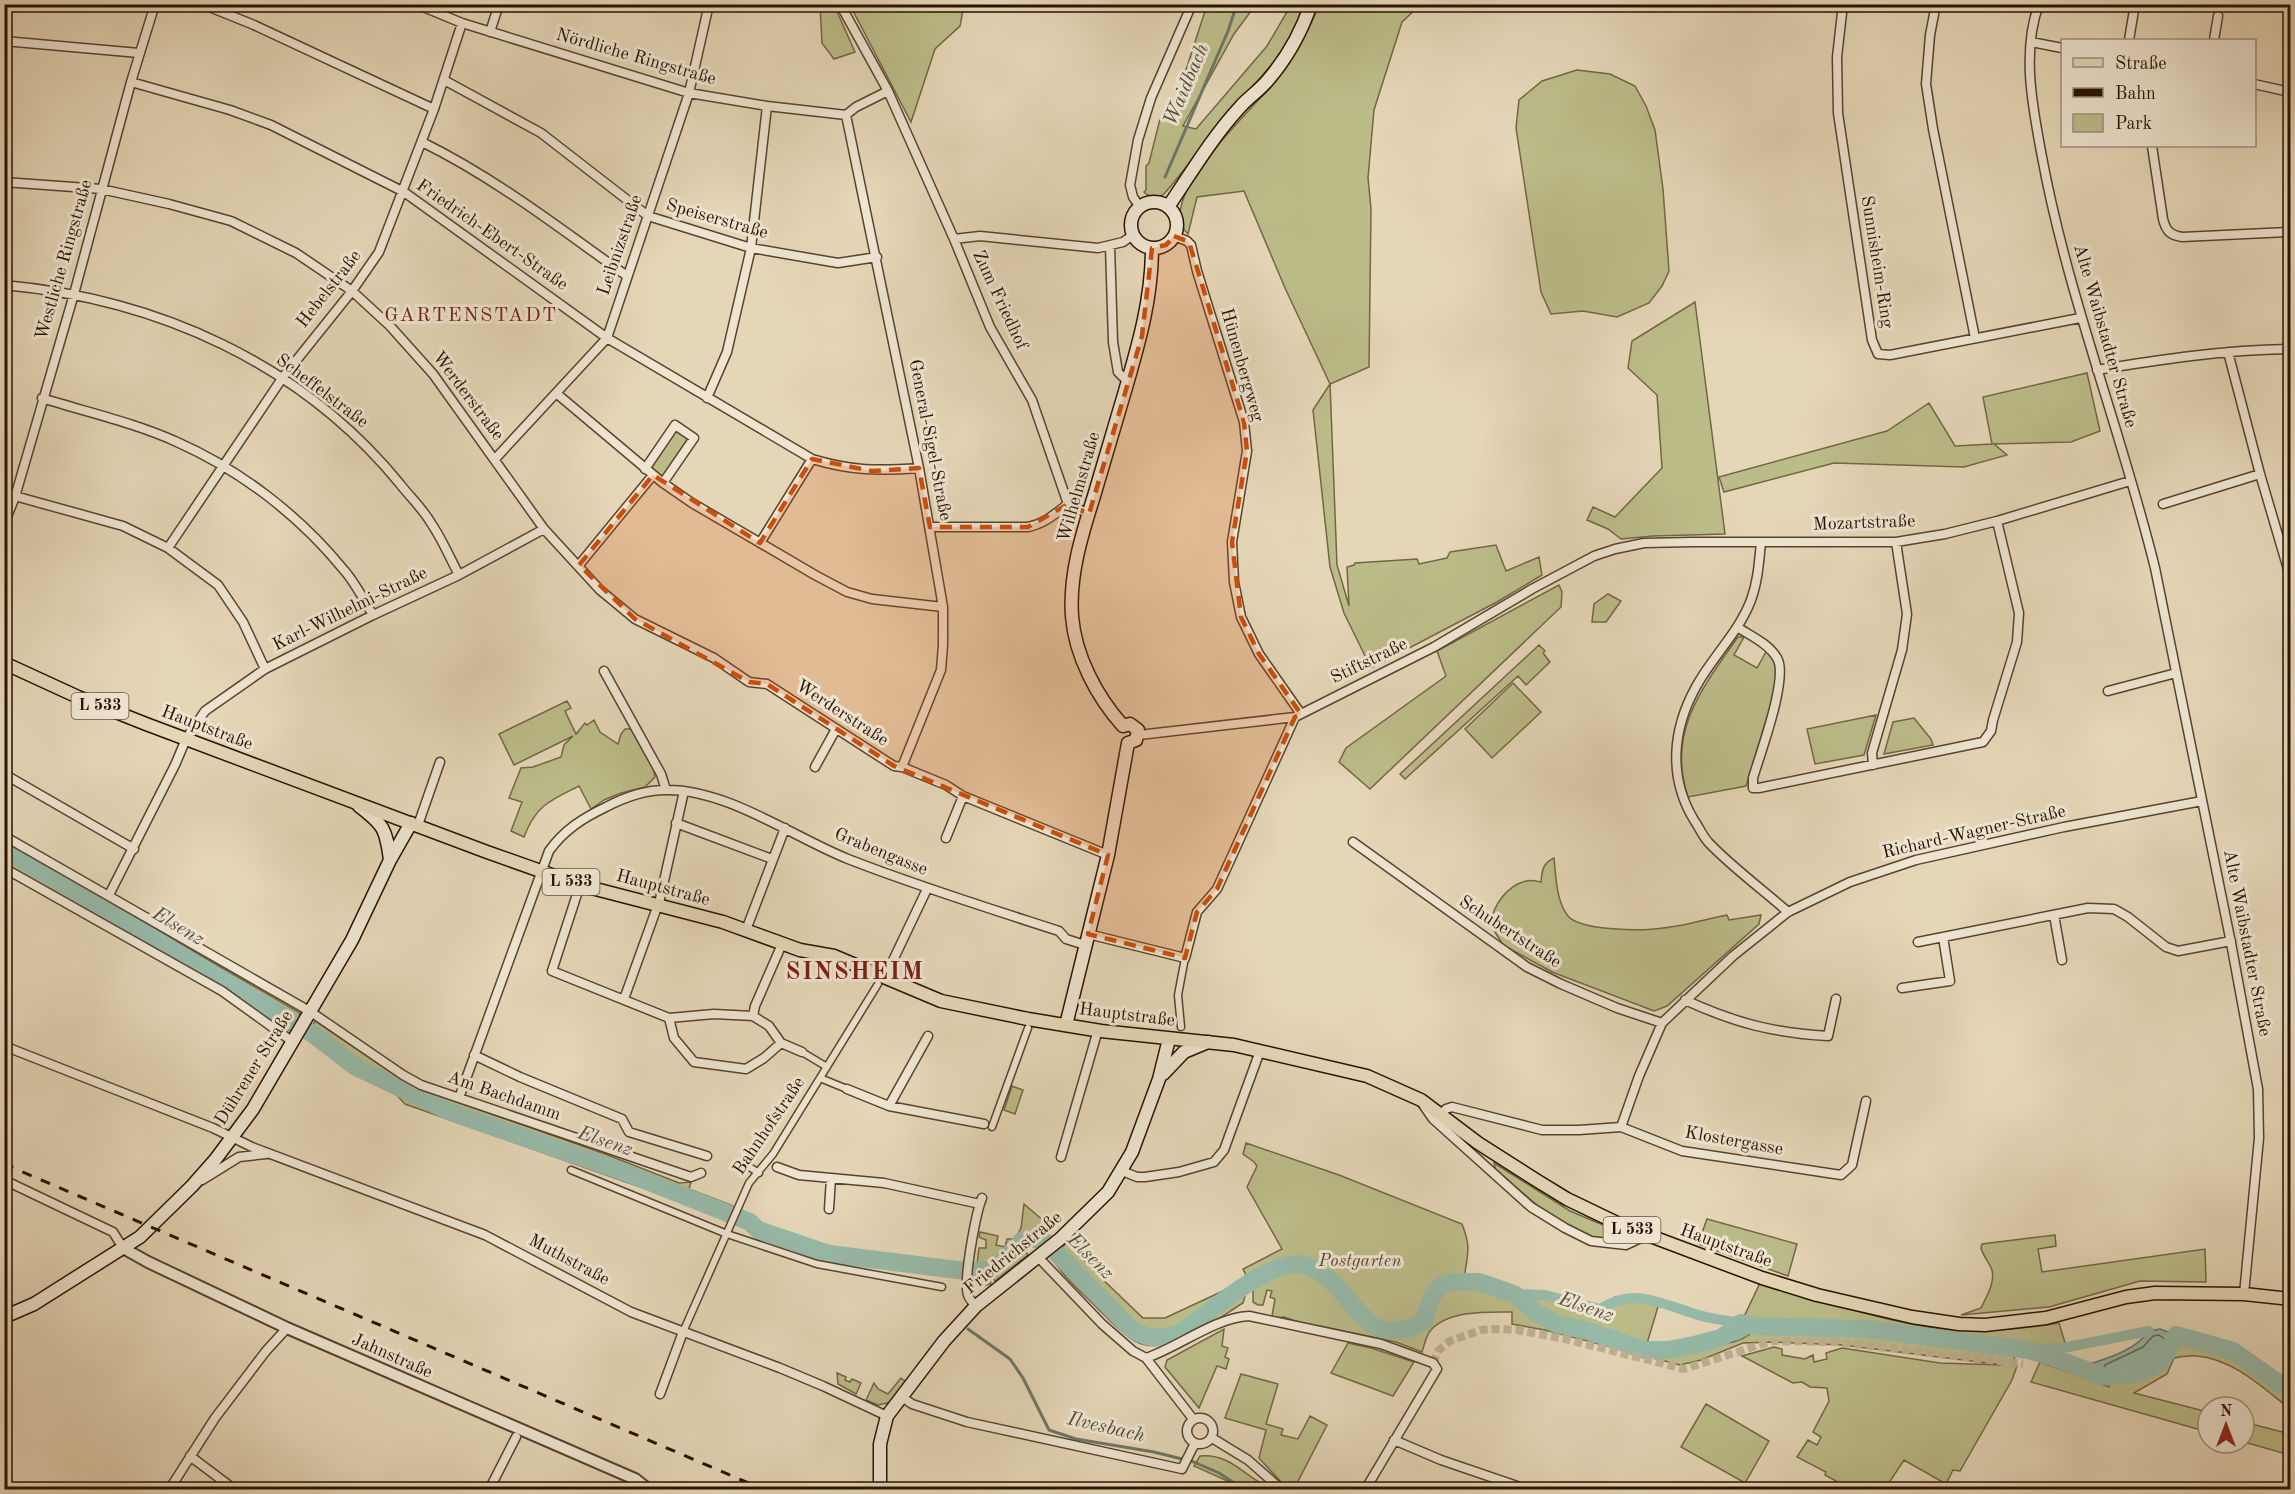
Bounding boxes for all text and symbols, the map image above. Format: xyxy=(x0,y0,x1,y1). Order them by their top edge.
street label: Nördliche Ringstraße xyxy=(554,26,718,88)
legend xyxy=(2061,39,2256,147)
water label: Waidbach xyxy=(1161,41,1213,129)
text: Straße xyxy=(2115,55,2166,73)
text: Bahn xyxy=(2115,85,2156,103)
text: Park xyxy=(2115,115,2152,133)
street label: Friedrich-Ebert-Straße xyxy=(413,176,571,294)
street label: Westliche Ringstraße xyxy=(32,178,96,342)
street label: Leibnizstraße xyxy=(594,192,646,298)
street label: Sunnisheim-Ring xyxy=(1858,194,1896,330)
street label: Speiserstraße xyxy=(664,196,770,242)
street label: Alte Waibstadter Straße xyxy=(2070,242,2140,430)
street label: Hebelstraße xyxy=(293,247,365,331)
street label: Zum Friedhof xyxy=(969,248,1031,353)
district label: GARTENSTADT xyxy=(384,306,558,326)
street label: Hünenbergweg xyxy=(1217,306,1267,424)
street label: Werderstraße xyxy=(429,348,507,444)
street label: Scheffelstraße xyxy=(273,351,371,431)
street label: General-Sigel-Straße xyxy=(906,358,954,522)
street label: Wilhelmstraße xyxy=(1055,430,1103,544)
street label: Mozartstraße xyxy=(1812,512,1916,534)
street label: Karl-Wilhelmi-Straße xyxy=(270,564,430,654)
street label: Stiftstraße xyxy=(1328,635,1410,687)
street label: Werderstraße xyxy=(793,676,891,750)
road number: L 533 xyxy=(72,693,128,719)
street label: Hauptstraße xyxy=(159,702,255,754)
street label: Richard-Wagner-Straße xyxy=(1881,802,2067,862)
street label: Grabengasse xyxy=(832,825,930,879)
street label: Alte Waibstadter Straße xyxy=(2220,848,2274,1038)
street label: Hauptstraße xyxy=(614,867,712,909)
road number: L 533 xyxy=(542,869,600,895)
street label: Schubertstraße xyxy=(1456,892,1564,972)
water label: Elsenz xyxy=(148,903,208,950)
district label: SINSHEIM xyxy=(786,961,924,985)
street label: Hauptstraße xyxy=(1078,1000,1176,1030)
street label: Dührener Straße xyxy=(212,1008,296,1128)
street label: Am Bachdamm xyxy=(445,1068,563,1124)
street label: Bahnhofstraße xyxy=(730,1074,808,1178)
water label: Elsenz xyxy=(574,1123,635,1161)
street label: Klostergasse xyxy=(1683,1123,1785,1159)
street label: Friedrichstraße xyxy=(961,1208,1065,1298)
road number: L 533 xyxy=(1604,1217,1660,1243)
street label: Hauptstraße xyxy=(1678,1221,1774,1271)
water label: Elsenz xyxy=(1062,1229,1117,1284)
street label: Muthstraße xyxy=(526,1231,612,1289)
park label: Postgarten xyxy=(1318,1252,1401,1270)
water label: Elsenz xyxy=(1555,1289,1616,1327)
street label: Jahnstraße xyxy=(349,1330,435,1382)
north arrow xyxy=(2196,1395,2256,1455)
text: N xyxy=(2220,1404,2233,1420)
water label: Ilvesbach xyxy=(1064,1409,1147,1447)

